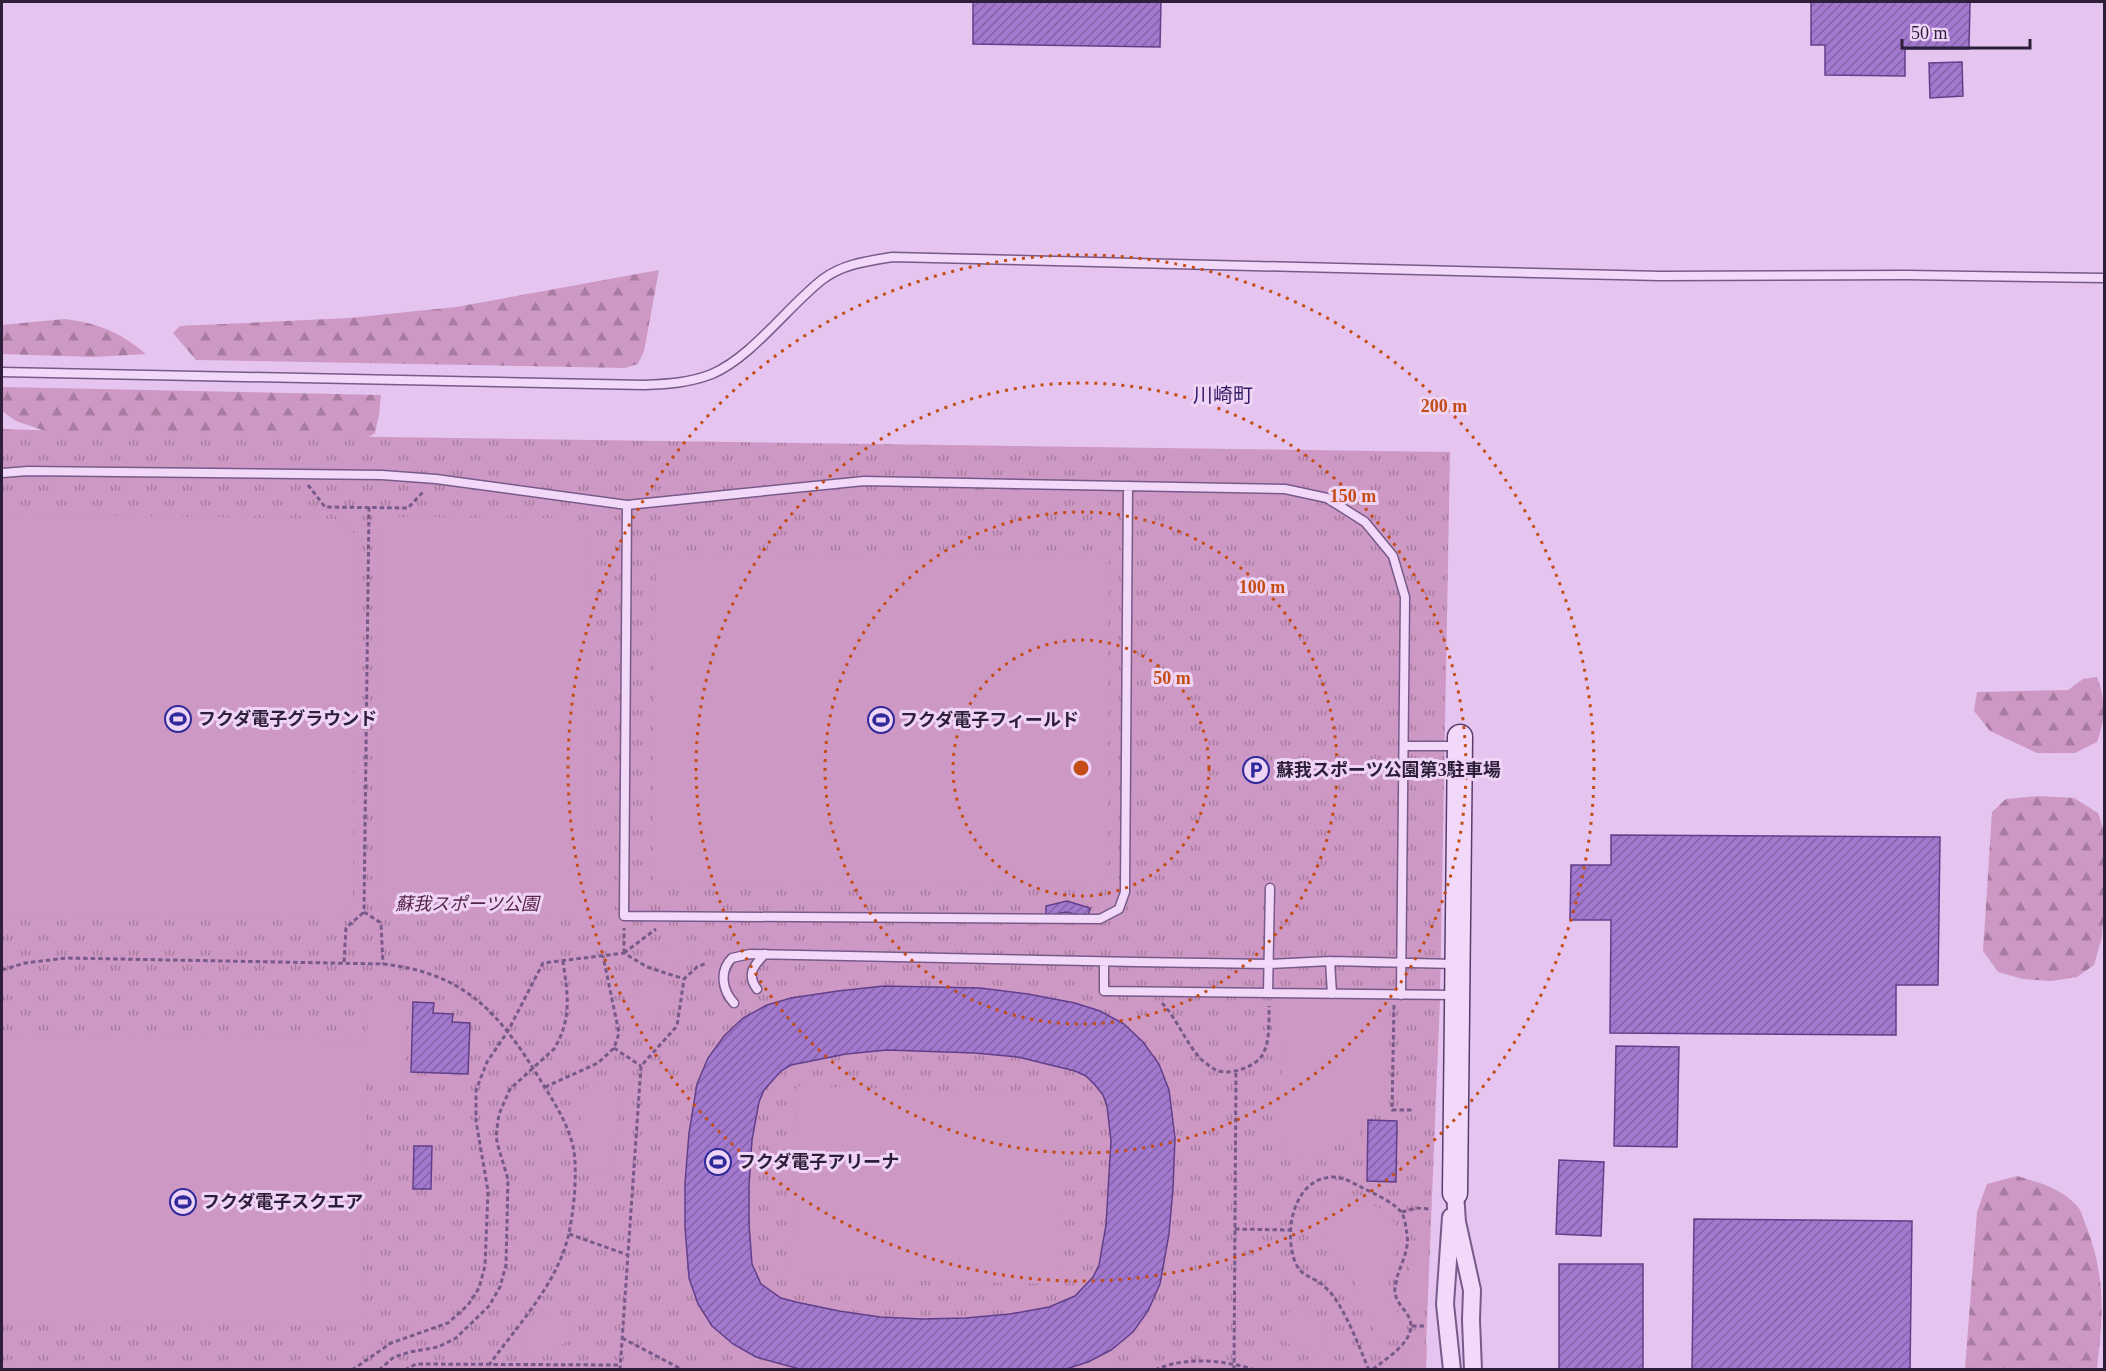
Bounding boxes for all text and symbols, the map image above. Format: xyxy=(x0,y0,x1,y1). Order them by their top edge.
scale bar xyxy=(1902,12,2030,50)
text: 50 m xyxy=(1911,23,1948,43)
district label: 川崎町 xyxy=(1193,384,1253,406)
text: 200 m xyxy=(1421,396,1467,416)
text: 150 m xyxy=(1330,486,1376,506)
text: 100 m xyxy=(1239,577,1285,597)
text: 50 m xyxy=(1153,668,1191,688)
sports icon: フクダ電子グラウンド xyxy=(163,704,193,734)
sports icon: フクダ電子フィールド xyxy=(866,705,896,735)
place label: フクダ電子グラウンド xyxy=(198,709,377,729)
place label: フクダ電子フィールド xyxy=(900,710,1079,730)
parking icon: 蘇我スポーツ公園第3駐車場 xyxy=(1241,755,1271,785)
centre of rings xyxy=(1071,758,1091,778)
place label: 蘇我スポーツ公園第3駐車場 xyxy=(1276,760,1501,780)
park label: 蘇我スポーツ公園 xyxy=(395,894,542,914)
sports icon: フクダ電子アリーナ xyxy=(703,1147,733,1177)
place label: フクダ電子アリーナ xyxy=(738,1152,899,1172)
sports icon: フクダ電子スクエア xyxy=(168,1187,198,1217)
place label: フクダ電子スクエア xyxy=(202,1192,363,1212)

